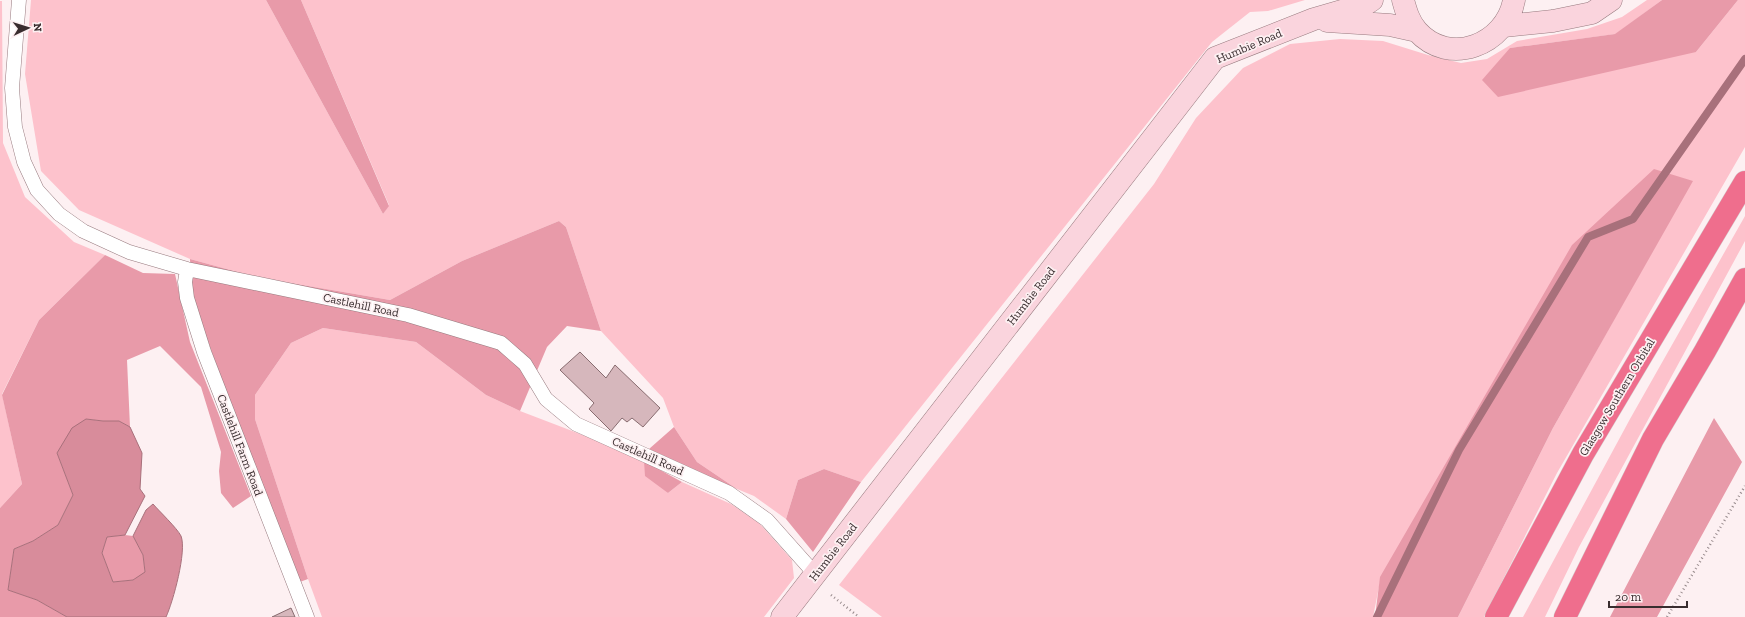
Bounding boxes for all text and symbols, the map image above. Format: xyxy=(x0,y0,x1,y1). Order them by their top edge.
north arrow xyxy=(8,8,48,48)
text: N xyxy=(31,23,44,33)
street label: Humbie Road xyxy=(1214,26,1284,66)
street label: Humbie Road xyxy=(1004,264,1058,328)
street label: Castlehill Road xyxy=(322,290,401,320)
street label: Glasgow Southern Orbital xyxy=(1576,336,1658,458)
street label: Castlehill Farm Road xyxy=(214,392,266,498)
street label: Castlehill Road xyxy=(610,434,686,478)
street label: Humbie Road xyxy=(806,520,860,584)
scale bar xyxy=(1609,583,1687,609)
text: 20 m xyxy=(1615,590,1642,604)

